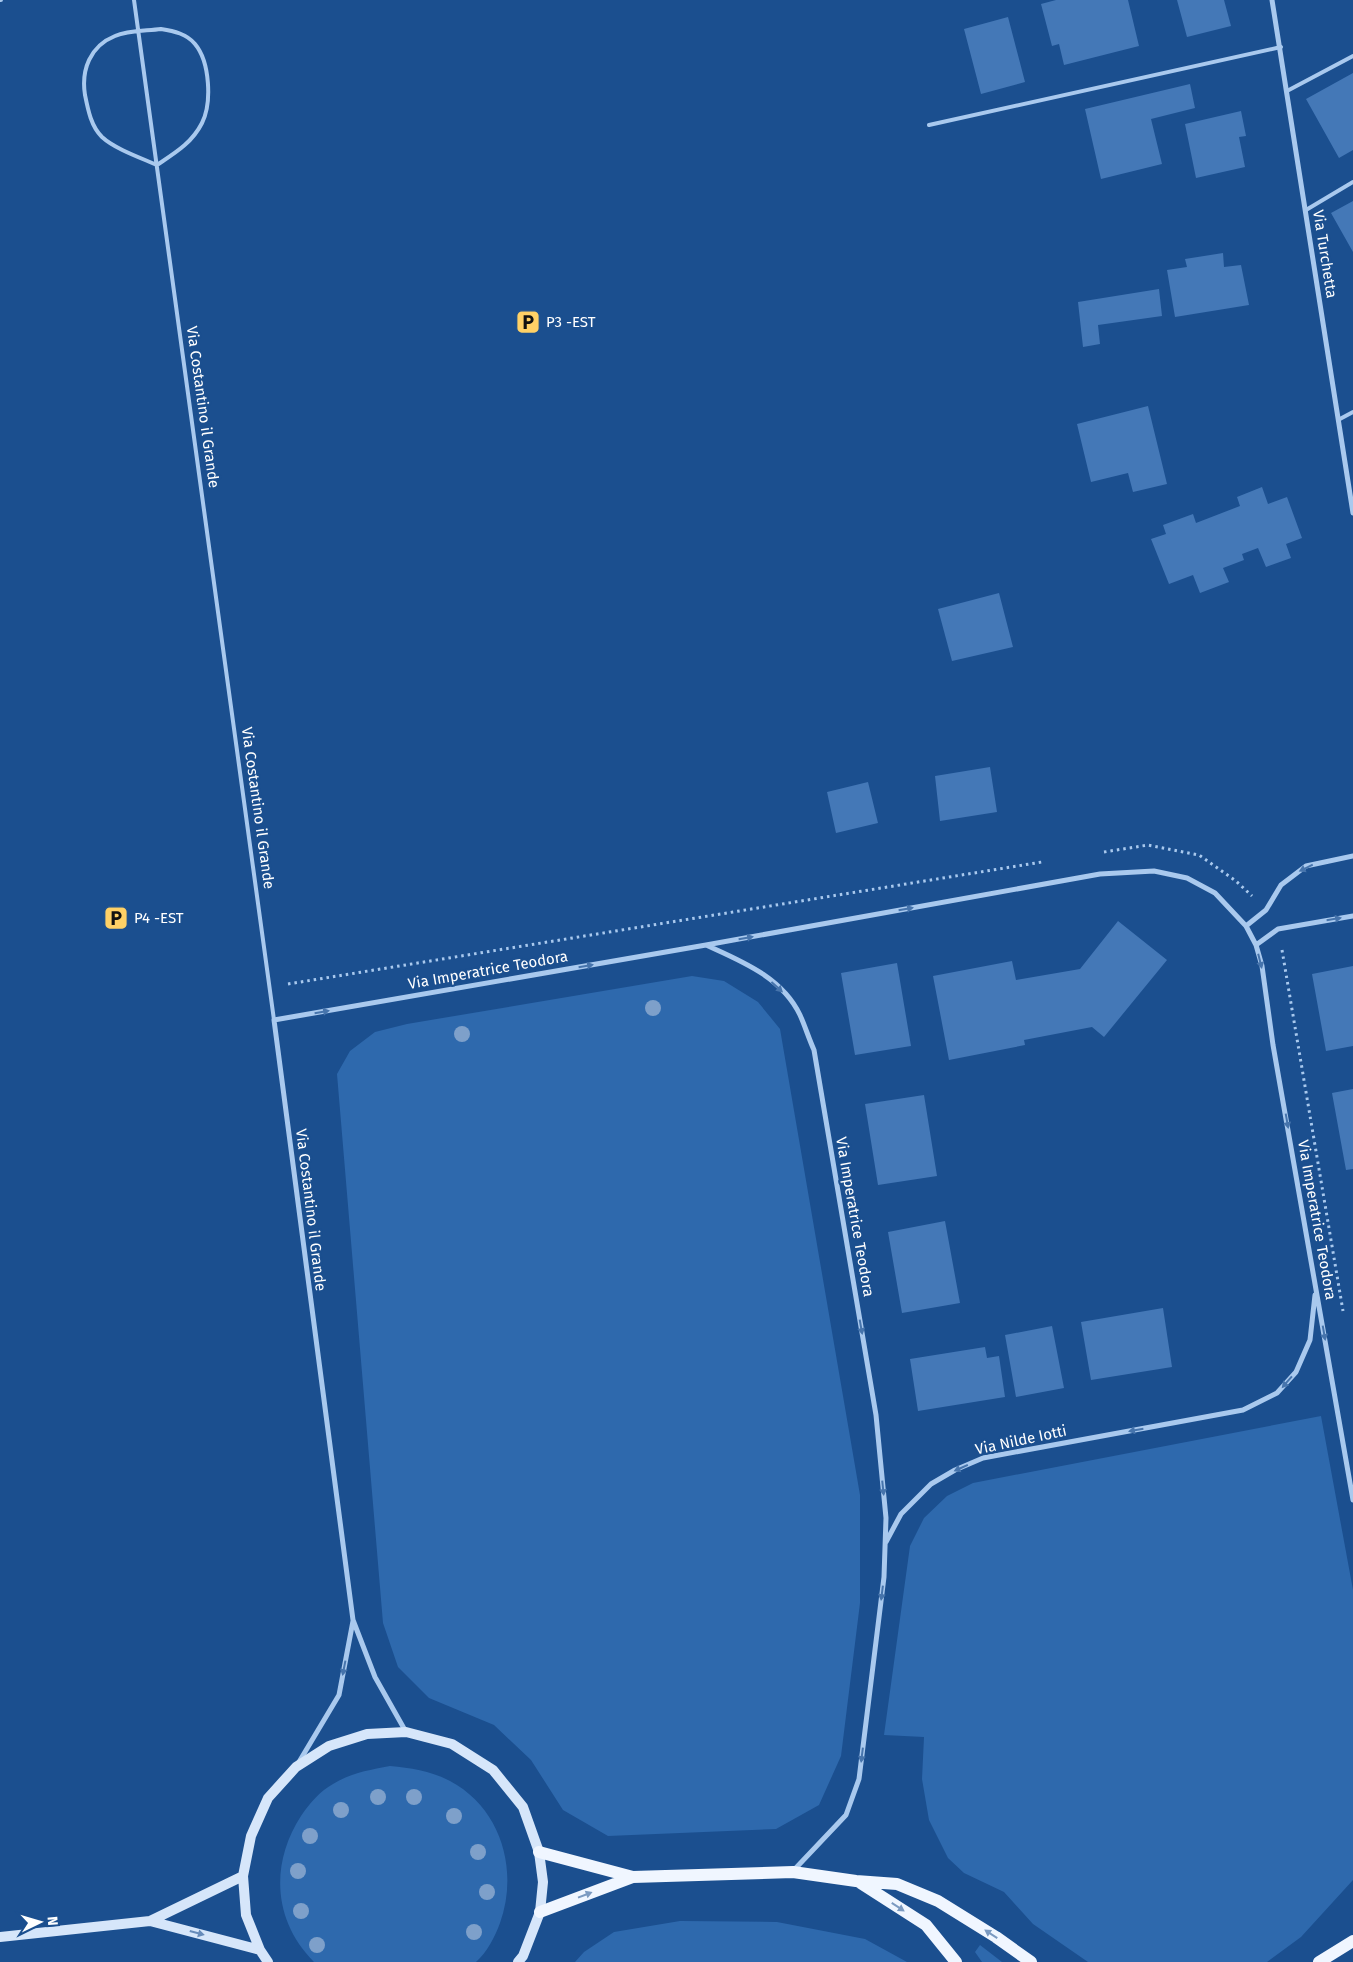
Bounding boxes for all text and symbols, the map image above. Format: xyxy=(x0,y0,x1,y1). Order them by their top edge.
street label: Via Turchetta xyxy=(1309,209,1341,299)
parking icon: P3 -EST xyxy=(515,309,541,335)
place label: P3 -EST xyxy=(546,313,596,331)
street label: Via Costantino il Grande xyxy=(183,325,223,489)
street label: Via Costantino il Grande xyxy=(238,726,278,890)
one-way arrow xyxy=(1299,864,1313,872)
one-way arrow xyxy=(898,904,914,912)
parking icon: P4 -EST xyxy=(103,905,129,931)
place label: P4 -EST xyxy=(134,909,184,927)
one-way arrow xyxy=(1326,915,1342,923)
one-way arrow xyxy=(738,933,754,941)
street label: Via Imperatrice Teodora xyxy=(407,947,569,993)
one-way arrow xyxy=(1256,953,1264,969)
one-way arrow xyxy=(578,961,594,969)
one-way arrow xyxy=(771,981,783,993)
one-way arrow xyxy=(315,1007,331,1015)
one-way arrow xyxy=(1283,1114,1291,1130)
street label: Via Costantino il Grande xyxy=(292,1128,330,1292)
street label: Via Imperatrice Teodora xyxy=(832,1136,878,1298)
street label: Via Imperatrice Teodora xyxy=(1294,1139,1340,1301)
one-way arrow xyxy=(857,1319,865,1335)
one-way arrow xyxy=(1320,1325,1328,1341)
one-way arrow xyxy=(1282,1375,1293,1388)
street label: Via Nilde Iotti xyxy=(974,1422,1068,1458)
one-way arrow xyxy=(1128,1426,1144,1434)
one-way arrow xyxy=(954,1464,968,1472)
one-way arrow xyxy=(879,1480,887,1496)
one-way arrow xyxy=(878,1586,886,1602)
one-way arrow xyxy=(340,1660,348,1675)
one-way arrow xyxy=(858,1747,866,1763)
one-way arrow xyxy=(578,1891,593,1899)
north arrow xyxy=(15,1897,65,1947)
one-way arrow xyxy=(891,1902,904,1912)
text: N xyxy=(44,1916,61,1926)
one-way arrow xyxy=(189,1930,204,1938)
one-way arrow xyxy=(984,1930,998,1939)

